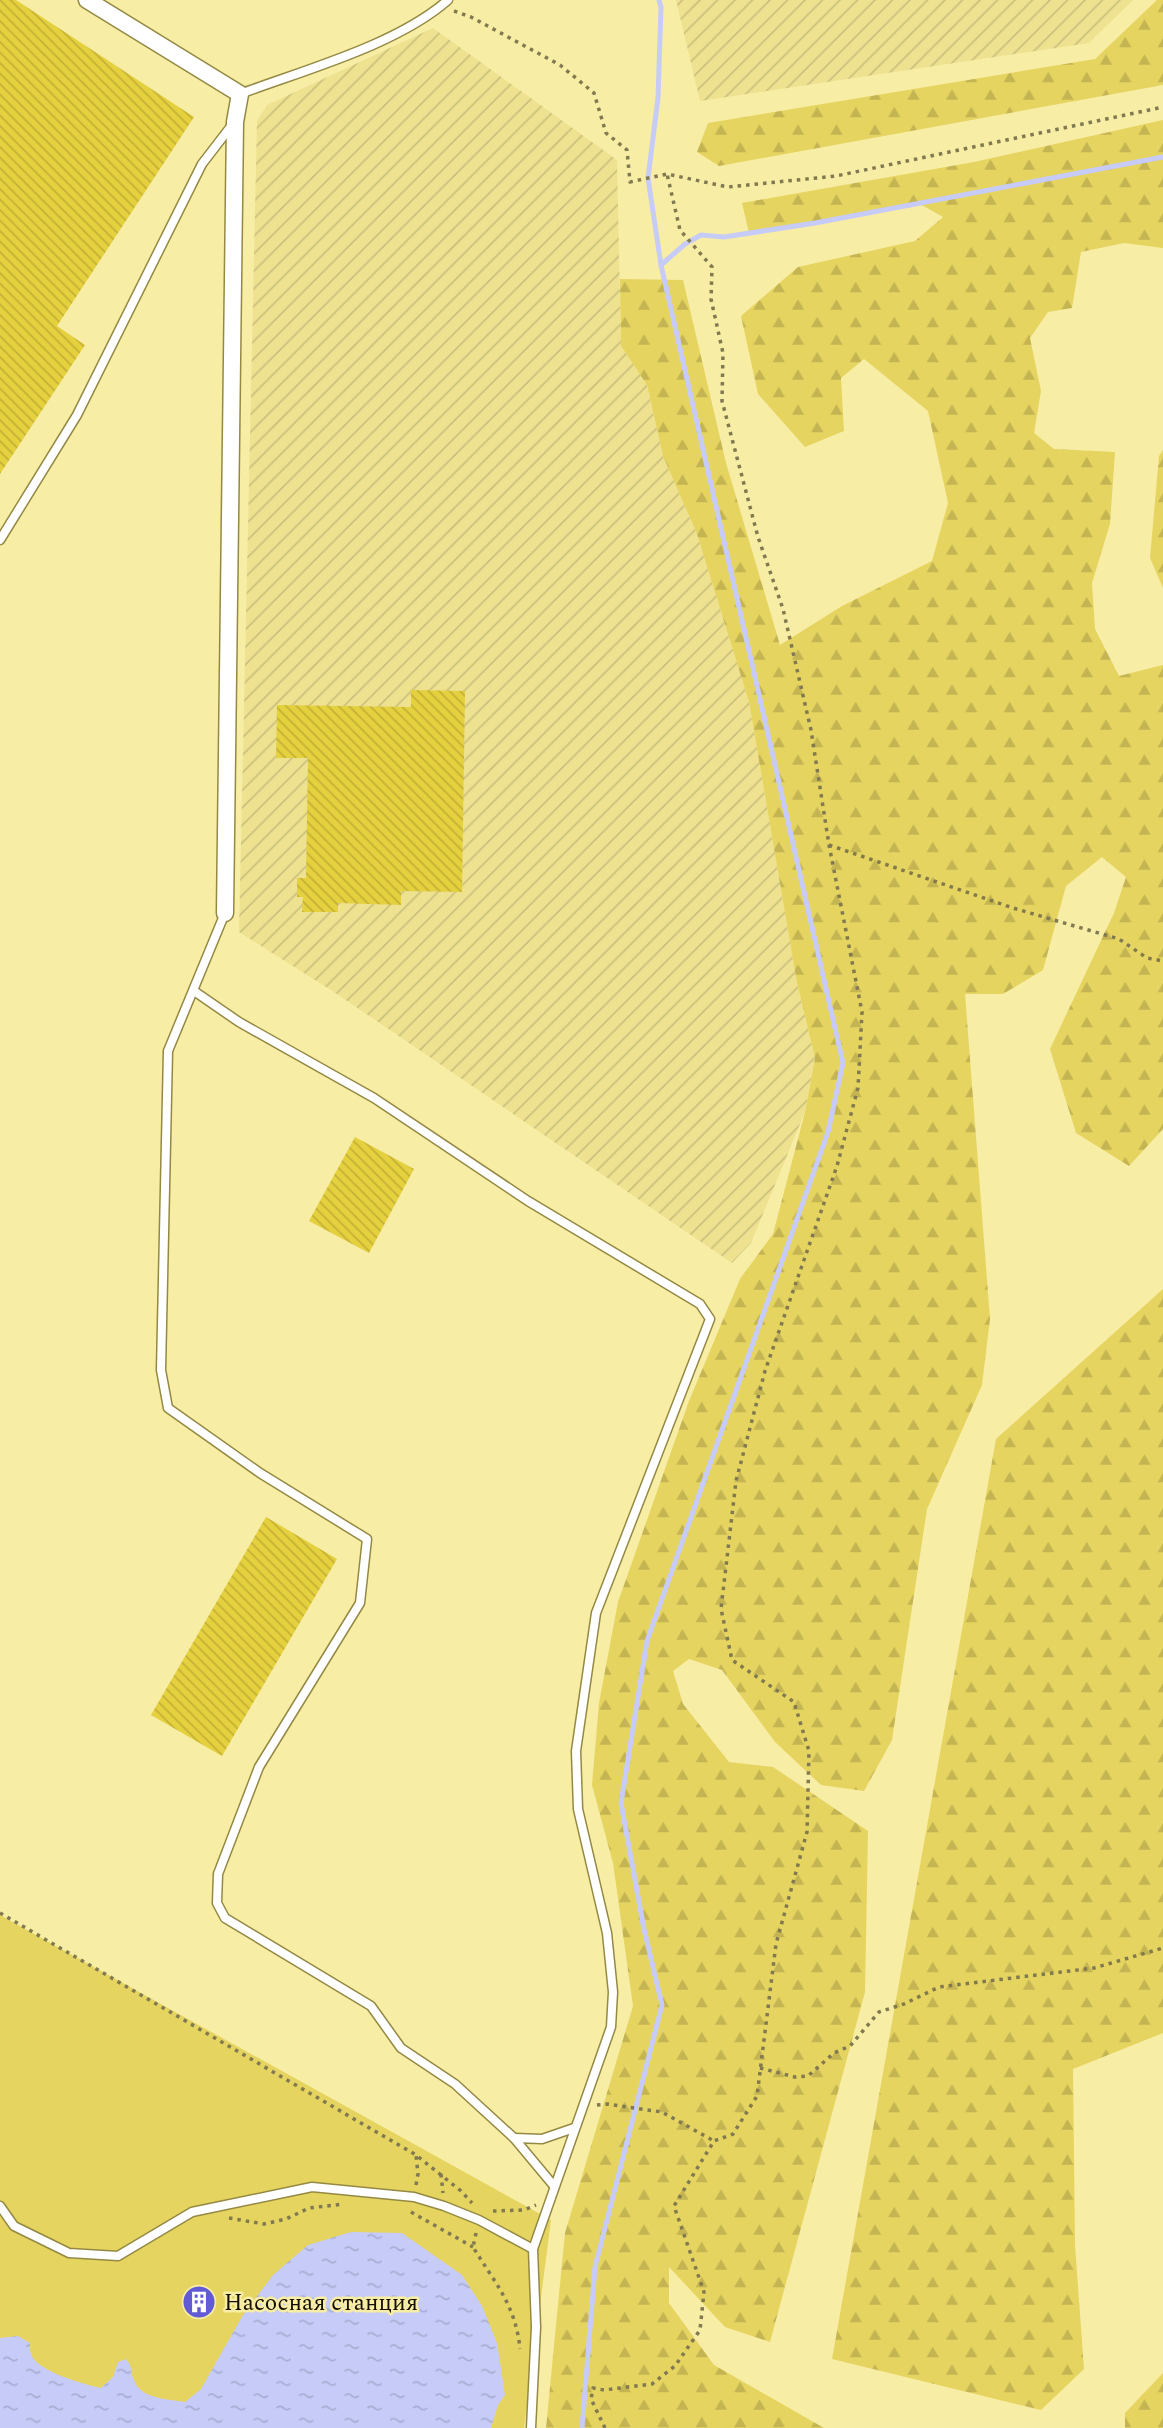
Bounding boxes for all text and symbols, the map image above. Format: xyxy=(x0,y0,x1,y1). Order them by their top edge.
building icon: Насосная станция xyxy=(180,2283,218,2321)
place label: Насосная станция xyxy=(224,2286,418,2321)

